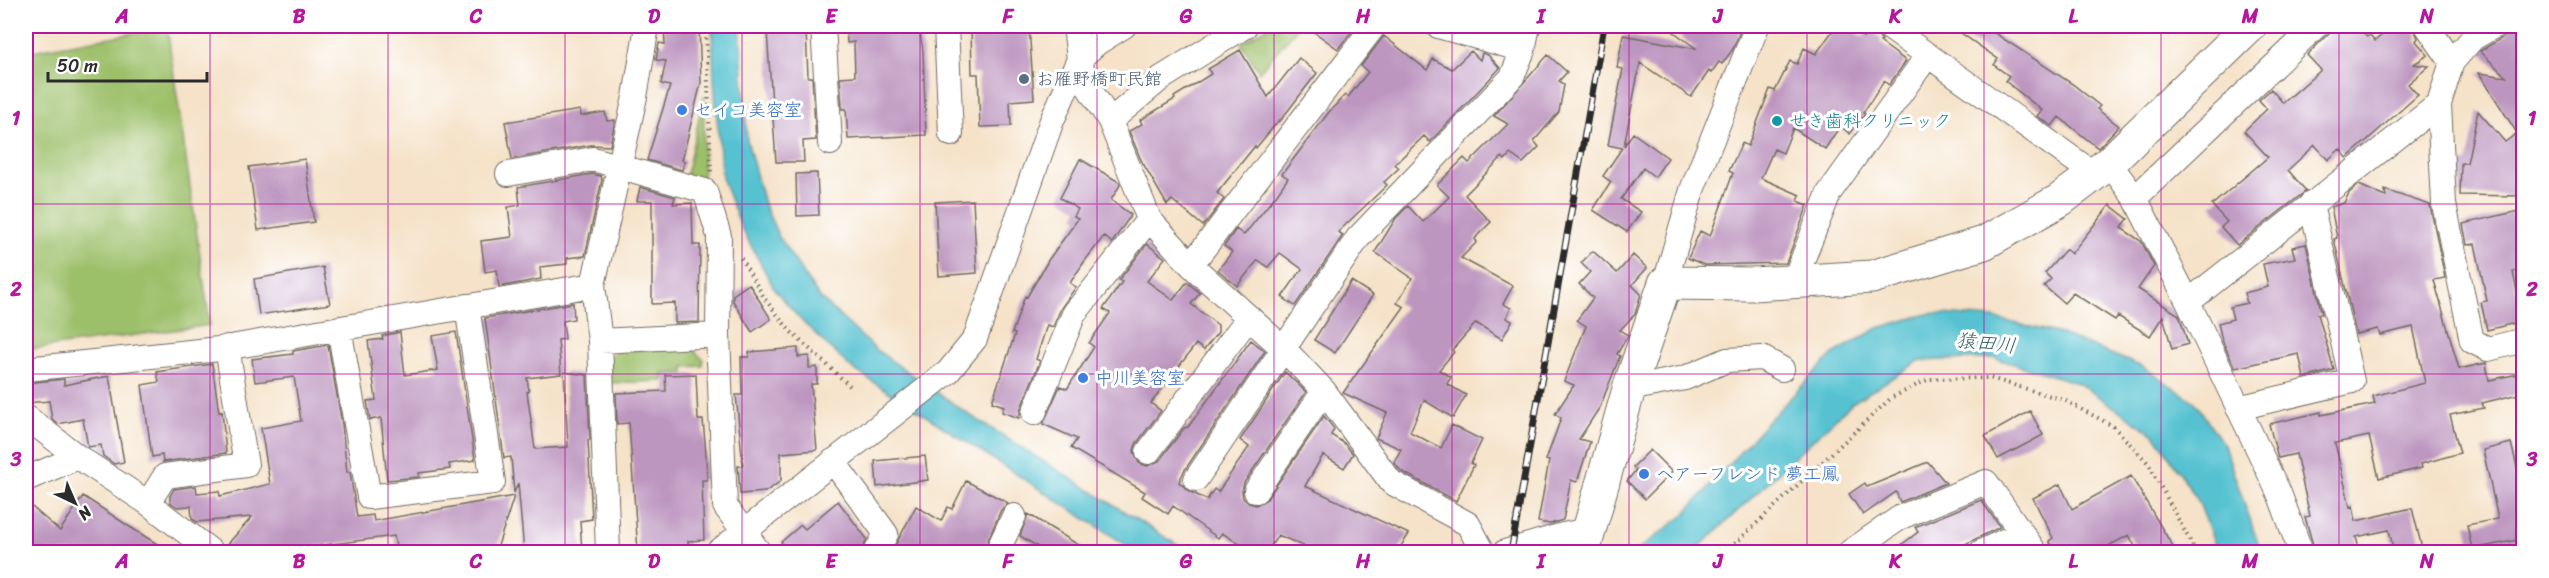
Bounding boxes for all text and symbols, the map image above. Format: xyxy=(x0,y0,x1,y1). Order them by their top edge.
text: A xyxy=(114,0,129,34)
text: B xyxy=(293,0,306,34)
text: C xyxy=(469,0,483,34)
text: D xyxy=(648,0,661,34)
text: E xyxy=(825,0,838,34)
text: F xyxy=(1002,0,1015,34)
text: G xyxy=(1179,0,1193,34)
text: H xyxy=(1355,0,1371,34)
text: I xyxy=(1536,0,1547,34)
text: J xyxy=(1712,0,1724,34)
text: K xyxy=(1888,0,1903,34)
text: L xyxy=(2068,0,2078,34)
text: M xyxy=(2241,0,2259,34)
text: N xyxy=(2419,0,2435,34)
scale bar xyxy=(48,45,207,83)
text: 50 m xyxy=(57,50,98,82)
place label: お雁野橋町民館 xyxy=(1036,63,1162,95)
marker: お雁野橋町民館 xyxy=(1017,72,1031,86)
place label: セイコ美容室 xyxy=(694,94,802,126)
text: 1 xyxy=(12,101,21,136)
text: 1 xyxy=(2528,101,2537,136)
marker: セイコ美容室 xyxy=(675,103,689,117)
place label: せき歯科クリニック xyxy=(1789,105,1951,137)
marker: せき歯科クリニック xyxy=(1770,114,1784,128)
text: 2 xyxy=(9,272,22,307)
text: 2 xyxy=(2525,272,2538,307)
water label: 猿田川 xyxy=(1954,322,2018,364)
place label: 中川美容室 xyxy=(1095,362,1185,394)
marker: 中川美容室 xyxy=(1076,371,1090,385)
text: 3 xyxy=(10,442,22,477)
text: 3 xyxy=(2526,442,2538,477)
place label: ヘアーフレンド 夢工鳳 xyxy=(1656,458,1839,490)
marker: ヘアーフレンド 夢工鳳 xyxy=(1637,467,1651,481)
north arrow xyxy=(45,473,105,533)
text: N xyxy=(70,498,100,528)
text: A xyxy=(114,544,129,578)
text: B xyxy=(293,544,306,578)
text: C xyxy=(469,544,483,578)
text: D xyxy=(648,544,661,578)
text: E xyxy=(825,544,838,578)
text: F xyxy=(1002,544,1015,578)
text: G xyxy=(1179,544,1193,578)
text: H xyxy=(1355,544,1371,578)
text: I xyxy=(1536,544,1547,578)
text: J xyxy=(1712,544,1724,578)
text: K xyxy=(1888,544,1903,578)
text: L xyxy=(2068,544,2078,578)
text: M xyxy=(2241,544,2259,578)
text: N xyxy=(2419,544,2435,578)

